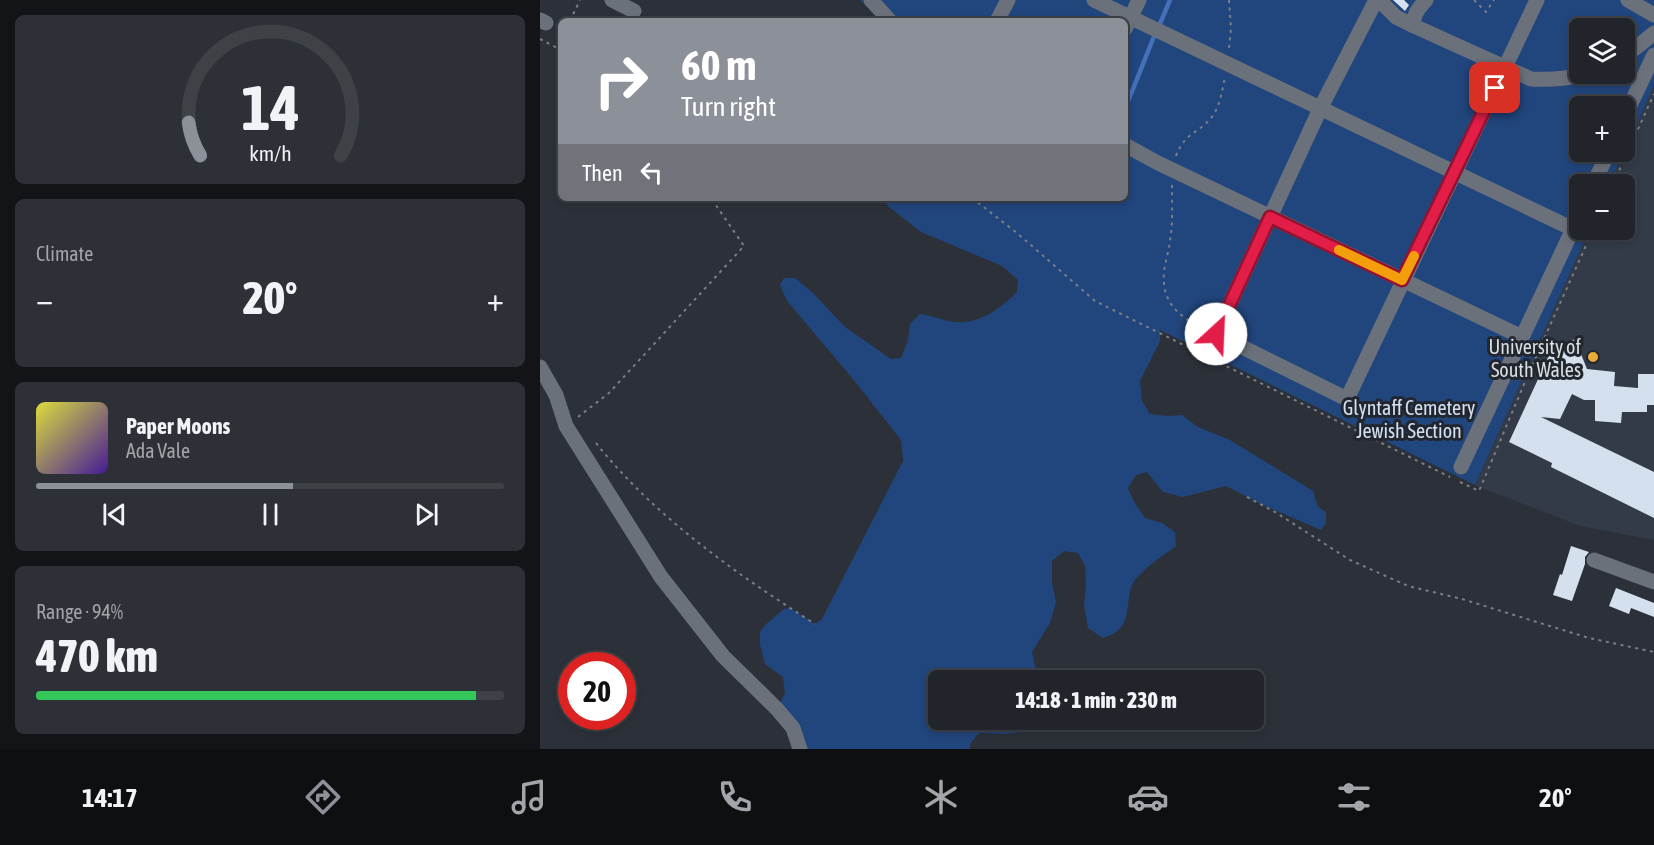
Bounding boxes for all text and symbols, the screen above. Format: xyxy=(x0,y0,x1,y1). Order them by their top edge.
map controls xyxy=(1569,18,1635,240)
button: layers xyxy=(1569,18,1635,84)
text: 60 m xyxy=(681,41,756,89)
icon: right xyxy=(582,42,660,120)
pin xyxy=(1469,62,1520,113)
icon: arrive xyxy=(1478,71,1511,104)
text: 14 xyxy=(241,72,299,143)
text: Turn right xyxy=(681,91,776,122)
button: + xyxy=(1569,96,1635,162)
text: km/h xyxy=(249,142,291,167)
icon: left xyxy=(635,156,668,189)
text: Then xyxy=(582,160,623,186)
button: − xyxy=(1569,174,1635,240)
text: Climate xyxy=(36,242,93,265)
text: 20° xyxy=(243,272,297,324)
text: − xyxy=(36,280,53,318)
text: + xyxy=(487,280,504,318)
position arrow xyxy=(1184,302,1248,366)
place label: University of South Wales xyxy=(1489,335,1581,381)
marker: University of South Wales xyxy=(1586,350,1600,364)
park label: Glyntaff Cemetery Jewish Section xyxy=(1343,396,1475,442)
text: Paper Moons xyxy=(126,413,230,439)
text: Ada Vale xyxy=(126,439,190,462)
icon: previous xyxy=(98,498,131,531)
icon: pause xyxy=(254,498,287,531)
icon: next xyxy=(410,498,443,531)
text: Range · 94% xyxy=(36,600,123,623)
text: 470 km xyxy=(36,630,158,682)
speed limit sign: 20 xyxy=(558,652,636,730)
text: 14:18 · 1 min · 230 m xyxy=(1015,687,1177,713)
icon: directions xyxy=(302,776,344,818)
icon: music xyxy=(508,776,550,818)
icon: phone xyxy=(714,776,756,818)
icon: climate xyxy=(920,776,962,818)
icon: car xyxy=(1127,776,1169,818)
icon: filters xyxy=(1333,776,1375,818)
text: 14:17 xyxy=(82,782,138,813)
text: 20° xyxy=(1539,782,1572,813)

